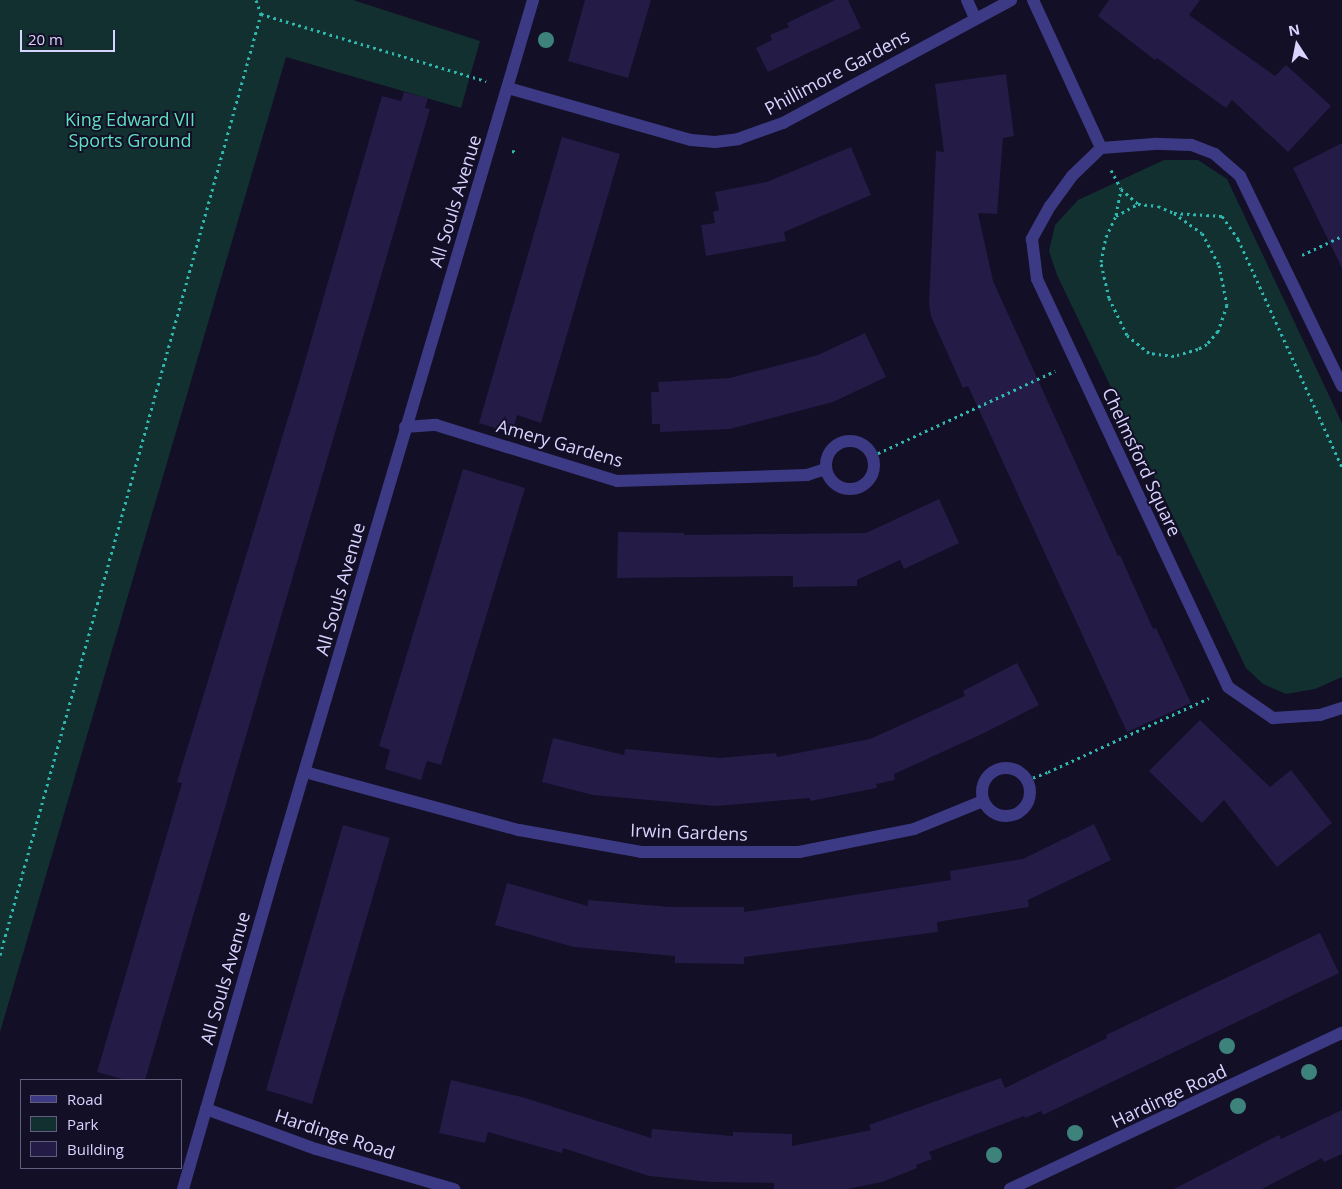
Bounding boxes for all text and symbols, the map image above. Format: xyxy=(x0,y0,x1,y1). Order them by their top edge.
text: N xyxy=(1287,19,1301,40)
scale bar xyxy=(22,20,118,52)
north arrow xyxy=(1272,20,1322,70)
street label: Phillimore Gardens xyxy=(761,25,913,119)
text: 20 m xyxy=(28,29,63,49)
park label: King Edward VII Sports Ground xyxy=(65,109,195,152)
street label: All Souls Avenue xyxy=(425,132,485,270)
street label: Chelmsford Square xyxy=(1098,384,1186,540)
street label: Amery Gardens xyxy=(494,415,626,471)
street label: All Souls Avenue xyxy=(311,520,369,658)
street label: Irwin Gardens xyxy=(630,819,748,845)
street label: All Souls Avenue xyxy=(196,909,254,1047)
street label: Hardinge Road xyxy=(1108,1060,1230,1132)
legend xyxy=(20,1079,182,1169)
text: Road xyxy=(67,1089,103,1109)
street label: Hardinge Road xyxy=(272,1104,398,1164)
text: Park xyxy=(67,1114,98,1134)
text: Building xyxy=(67,1139,124,1159)

